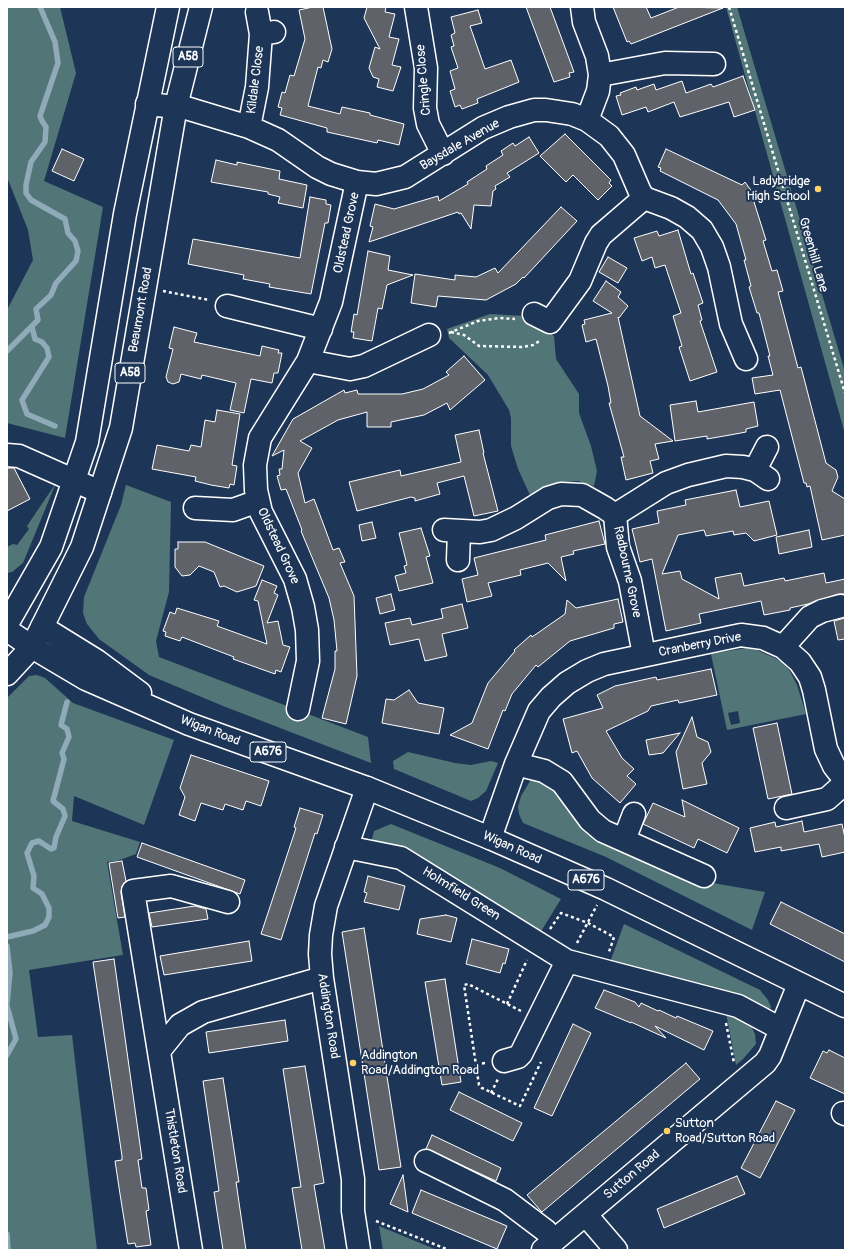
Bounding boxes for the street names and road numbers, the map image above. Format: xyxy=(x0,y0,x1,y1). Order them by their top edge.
street label: Cringle Close xyxy=(413,44,435,116)
street label: Kildale Close xyxy=(244,45,268,115)
road number: A58 xyxy=(173,47,203,67)
street label: Baysdale Avenue xyxy=(417,116,503,174)
street label: Oldstead Grove xyxy=(331,191,363,275)
street label: Greenhill Lane xyxy=(795,216,831,294)
street label: Beaumont Road xyxy=(126,266,156,354)
road number: A58 xyxy=(115,363,145,383)
street label: Oldstead Grove xyxy=(253,505,303,587)
street label: Radbourne Grove xyxy=(610,525,644,619)
street label: Cranberry Drive xyxy=(657,629,743,661)
street label: Wigan Road xyxy=(178,712,242,750)
road number: A676 xyxy=(250,742,286,762)
street label: Wigan Road xyxy=(480,828,544,868)
street label: Holmfield Green xyxy=(419,864,503,924)
road number: A676 xyxy=(568,870,604,890)
street label: Addington Road xyxy=(314,972,342,1060)
street label: Thistleton Road xyxy=(161,1108,189,1194)
street label: Sutton Road xyxy=(601,1147,663,1203)

